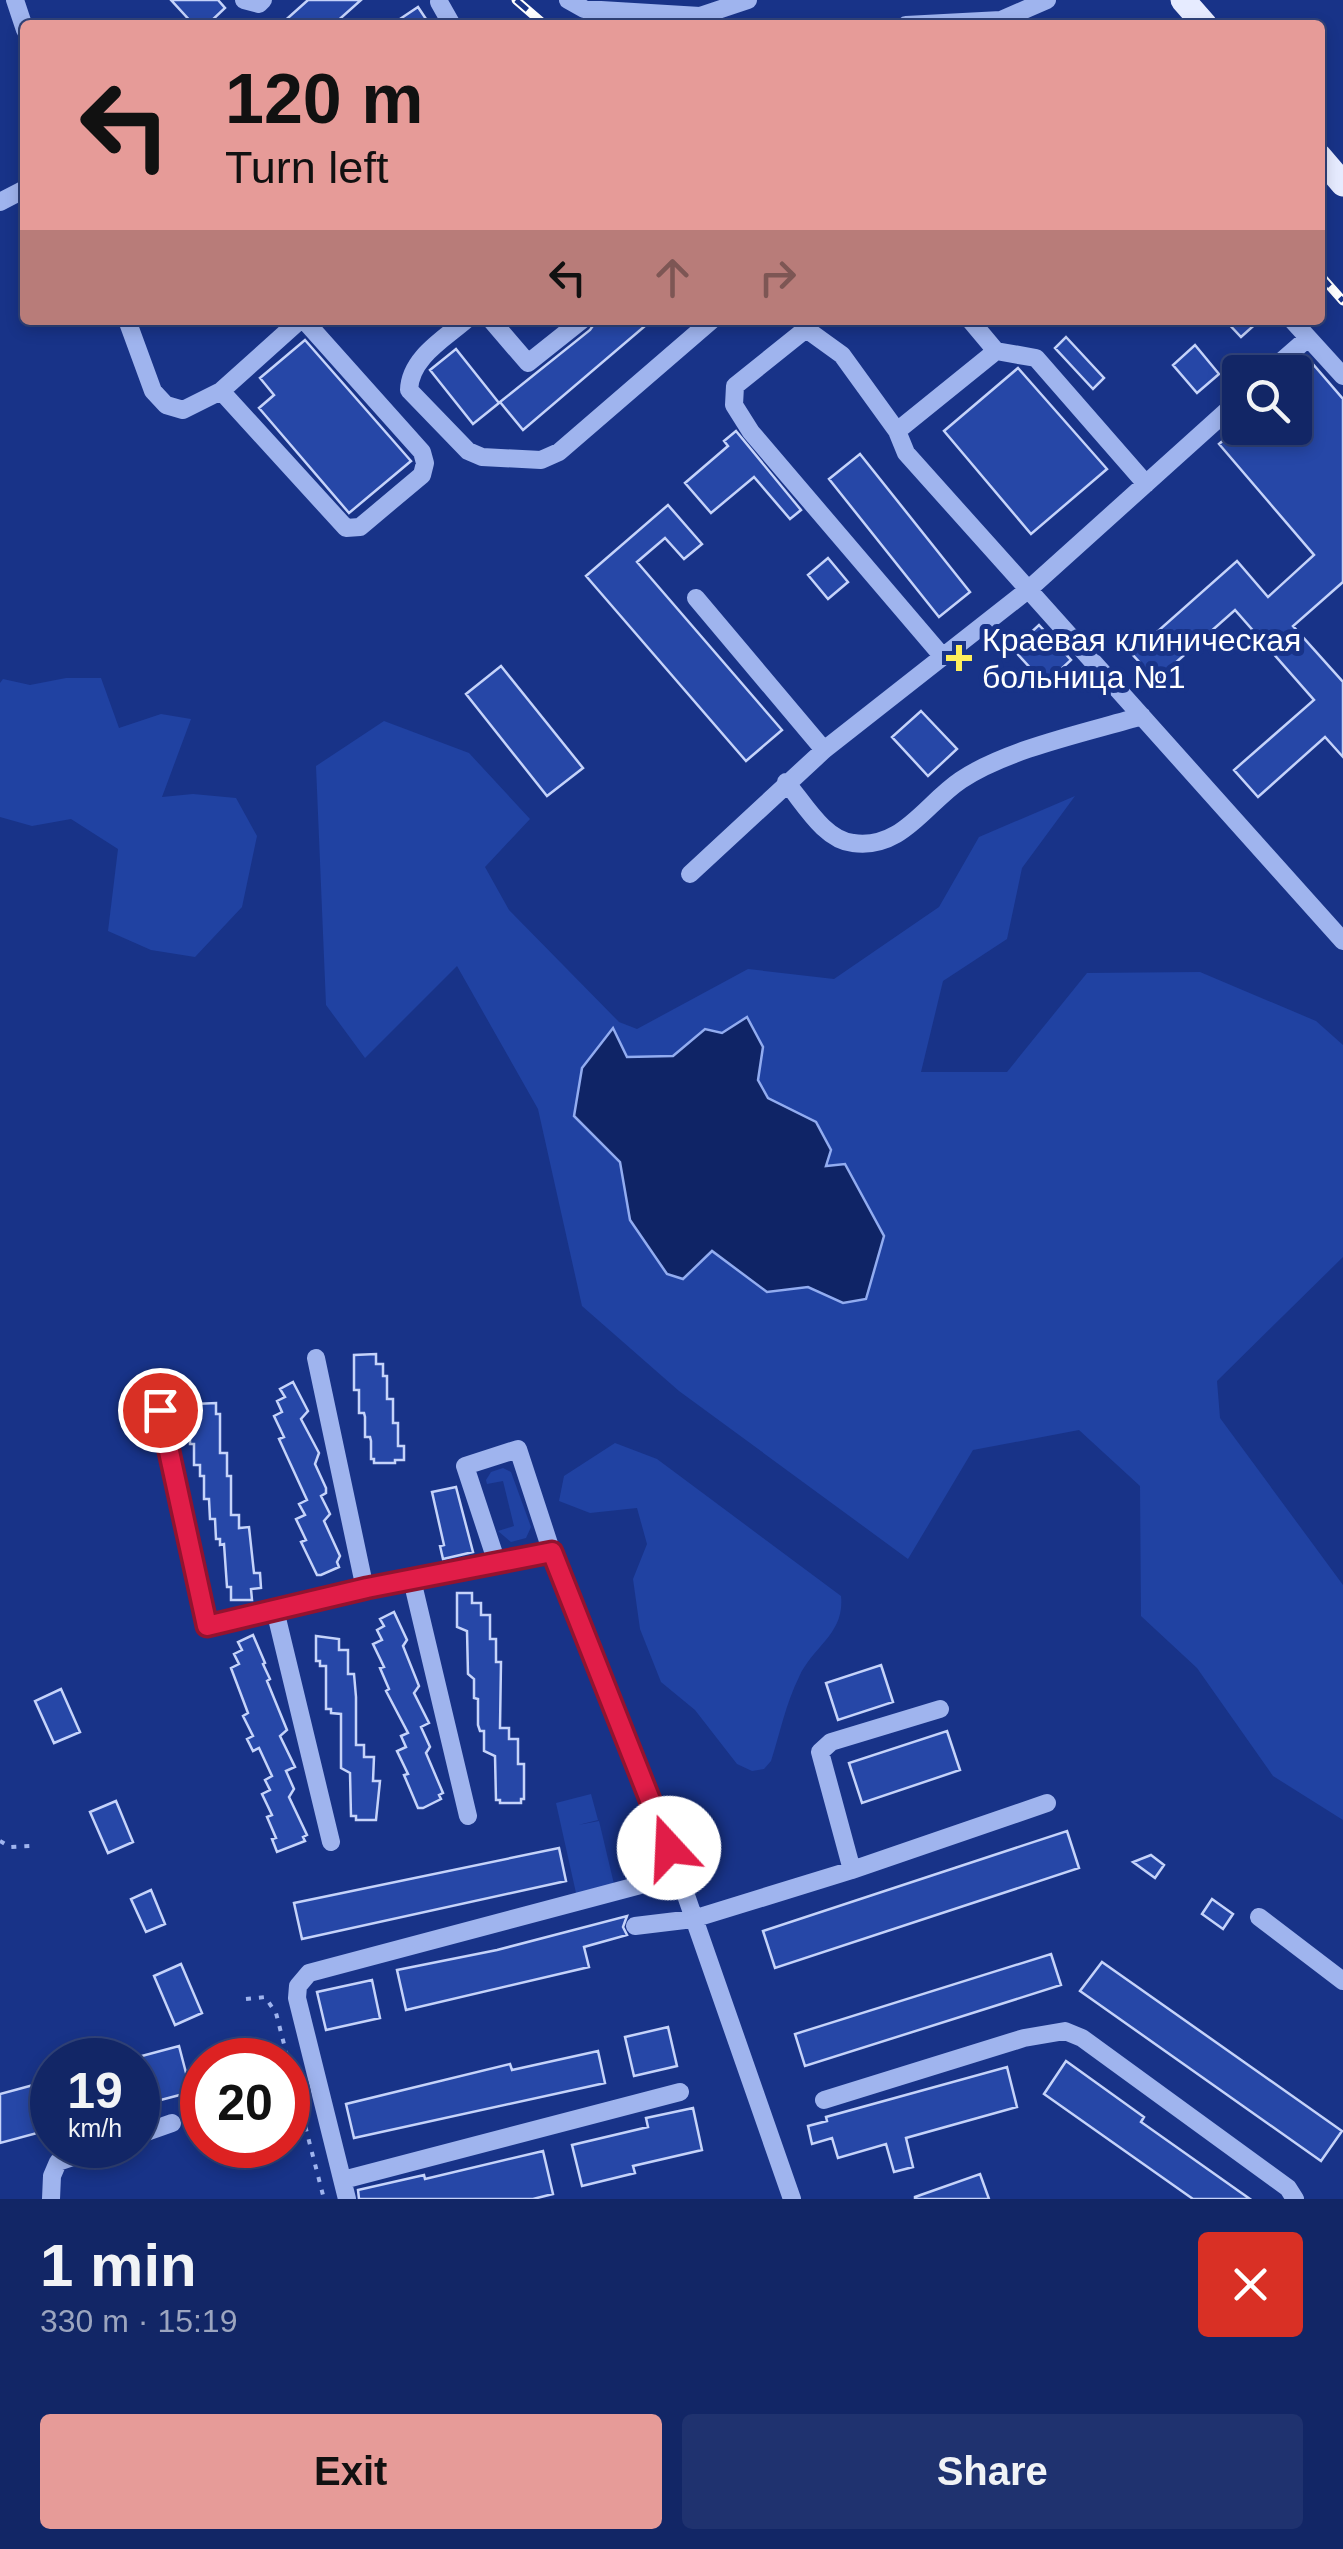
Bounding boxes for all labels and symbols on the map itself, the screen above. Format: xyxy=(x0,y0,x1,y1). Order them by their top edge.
place label: Краевая клиническая больница №1 xyxy=(982,622,1301,695)
marker: Краевая клиническая больница №1 xyxy=(946,645,972,671)
pin xyxy=(118,1368,203,1453)
position arrow xyxy=(617,1796,721,1900)
speed limit sign: 20 xyxy=(180,2038,310,2168)

